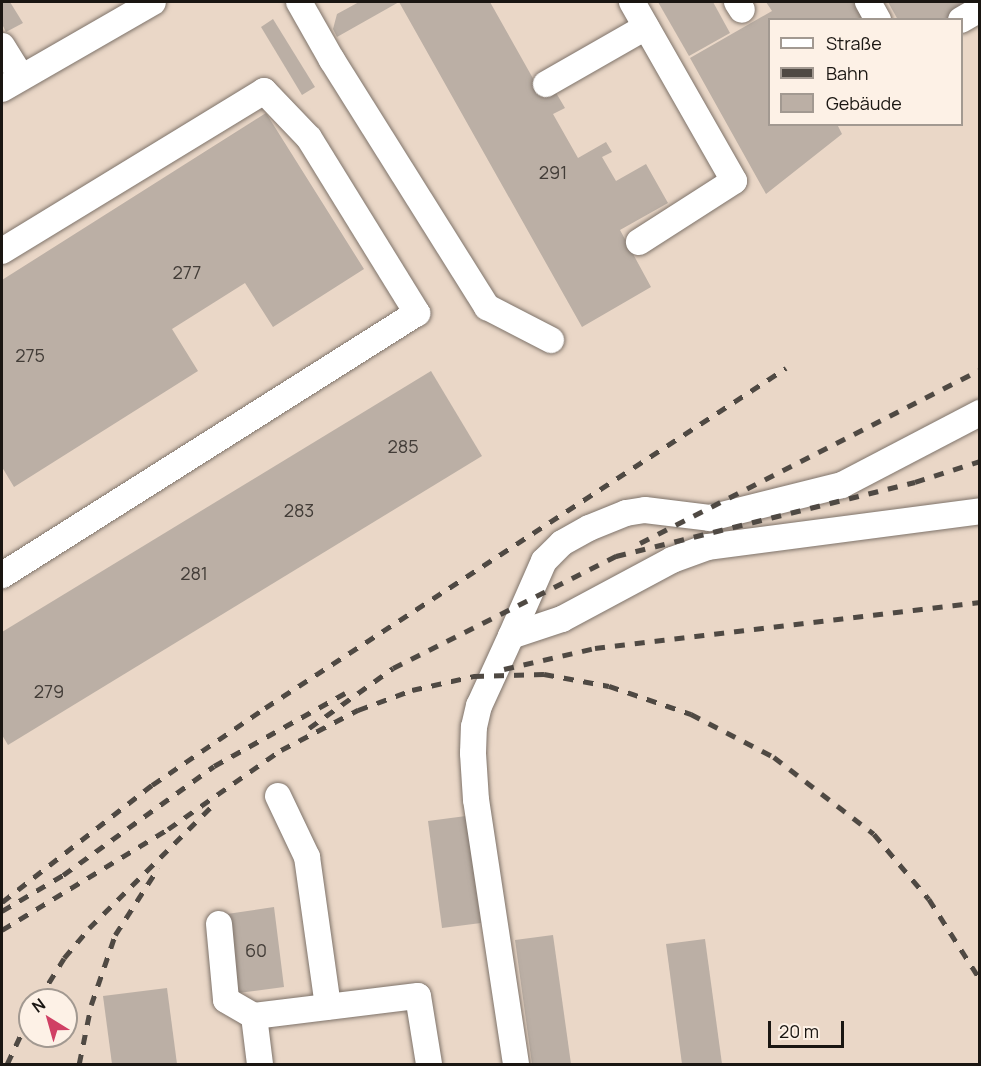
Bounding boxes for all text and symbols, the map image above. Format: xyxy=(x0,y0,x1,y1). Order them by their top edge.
legend xyxy=(768,18,963,126)
text: Straße xyxy=(826,31,882,55)
text: Bahn xyxy=(826,61,868,85)
text: Gebäude xyxy=(826,91,902,115)
house number: 291 xyxy=(539,161,567,183)
house number: 277 xyxy=(173,261,201,283)
house number: 275 xyxy=(15,344,45,366)
house number: 285 xyxy=(387,435,419,457)
house number: 283 xyxy=(284,499,314,521)
house number: 281 xyxy=(180,562,208,584)
house number: 279 xyxy=(34,680,64,702)
house number: 60 xyxy=(245,939,267,961)
north arrow xyxy=(18,988,78,1048)
text: N xyxy=(27,993,50,1017)
scale bar xyxy=(771,1009,848,1047)
text: 20 m xyxy=(779,1019,819,1043)

